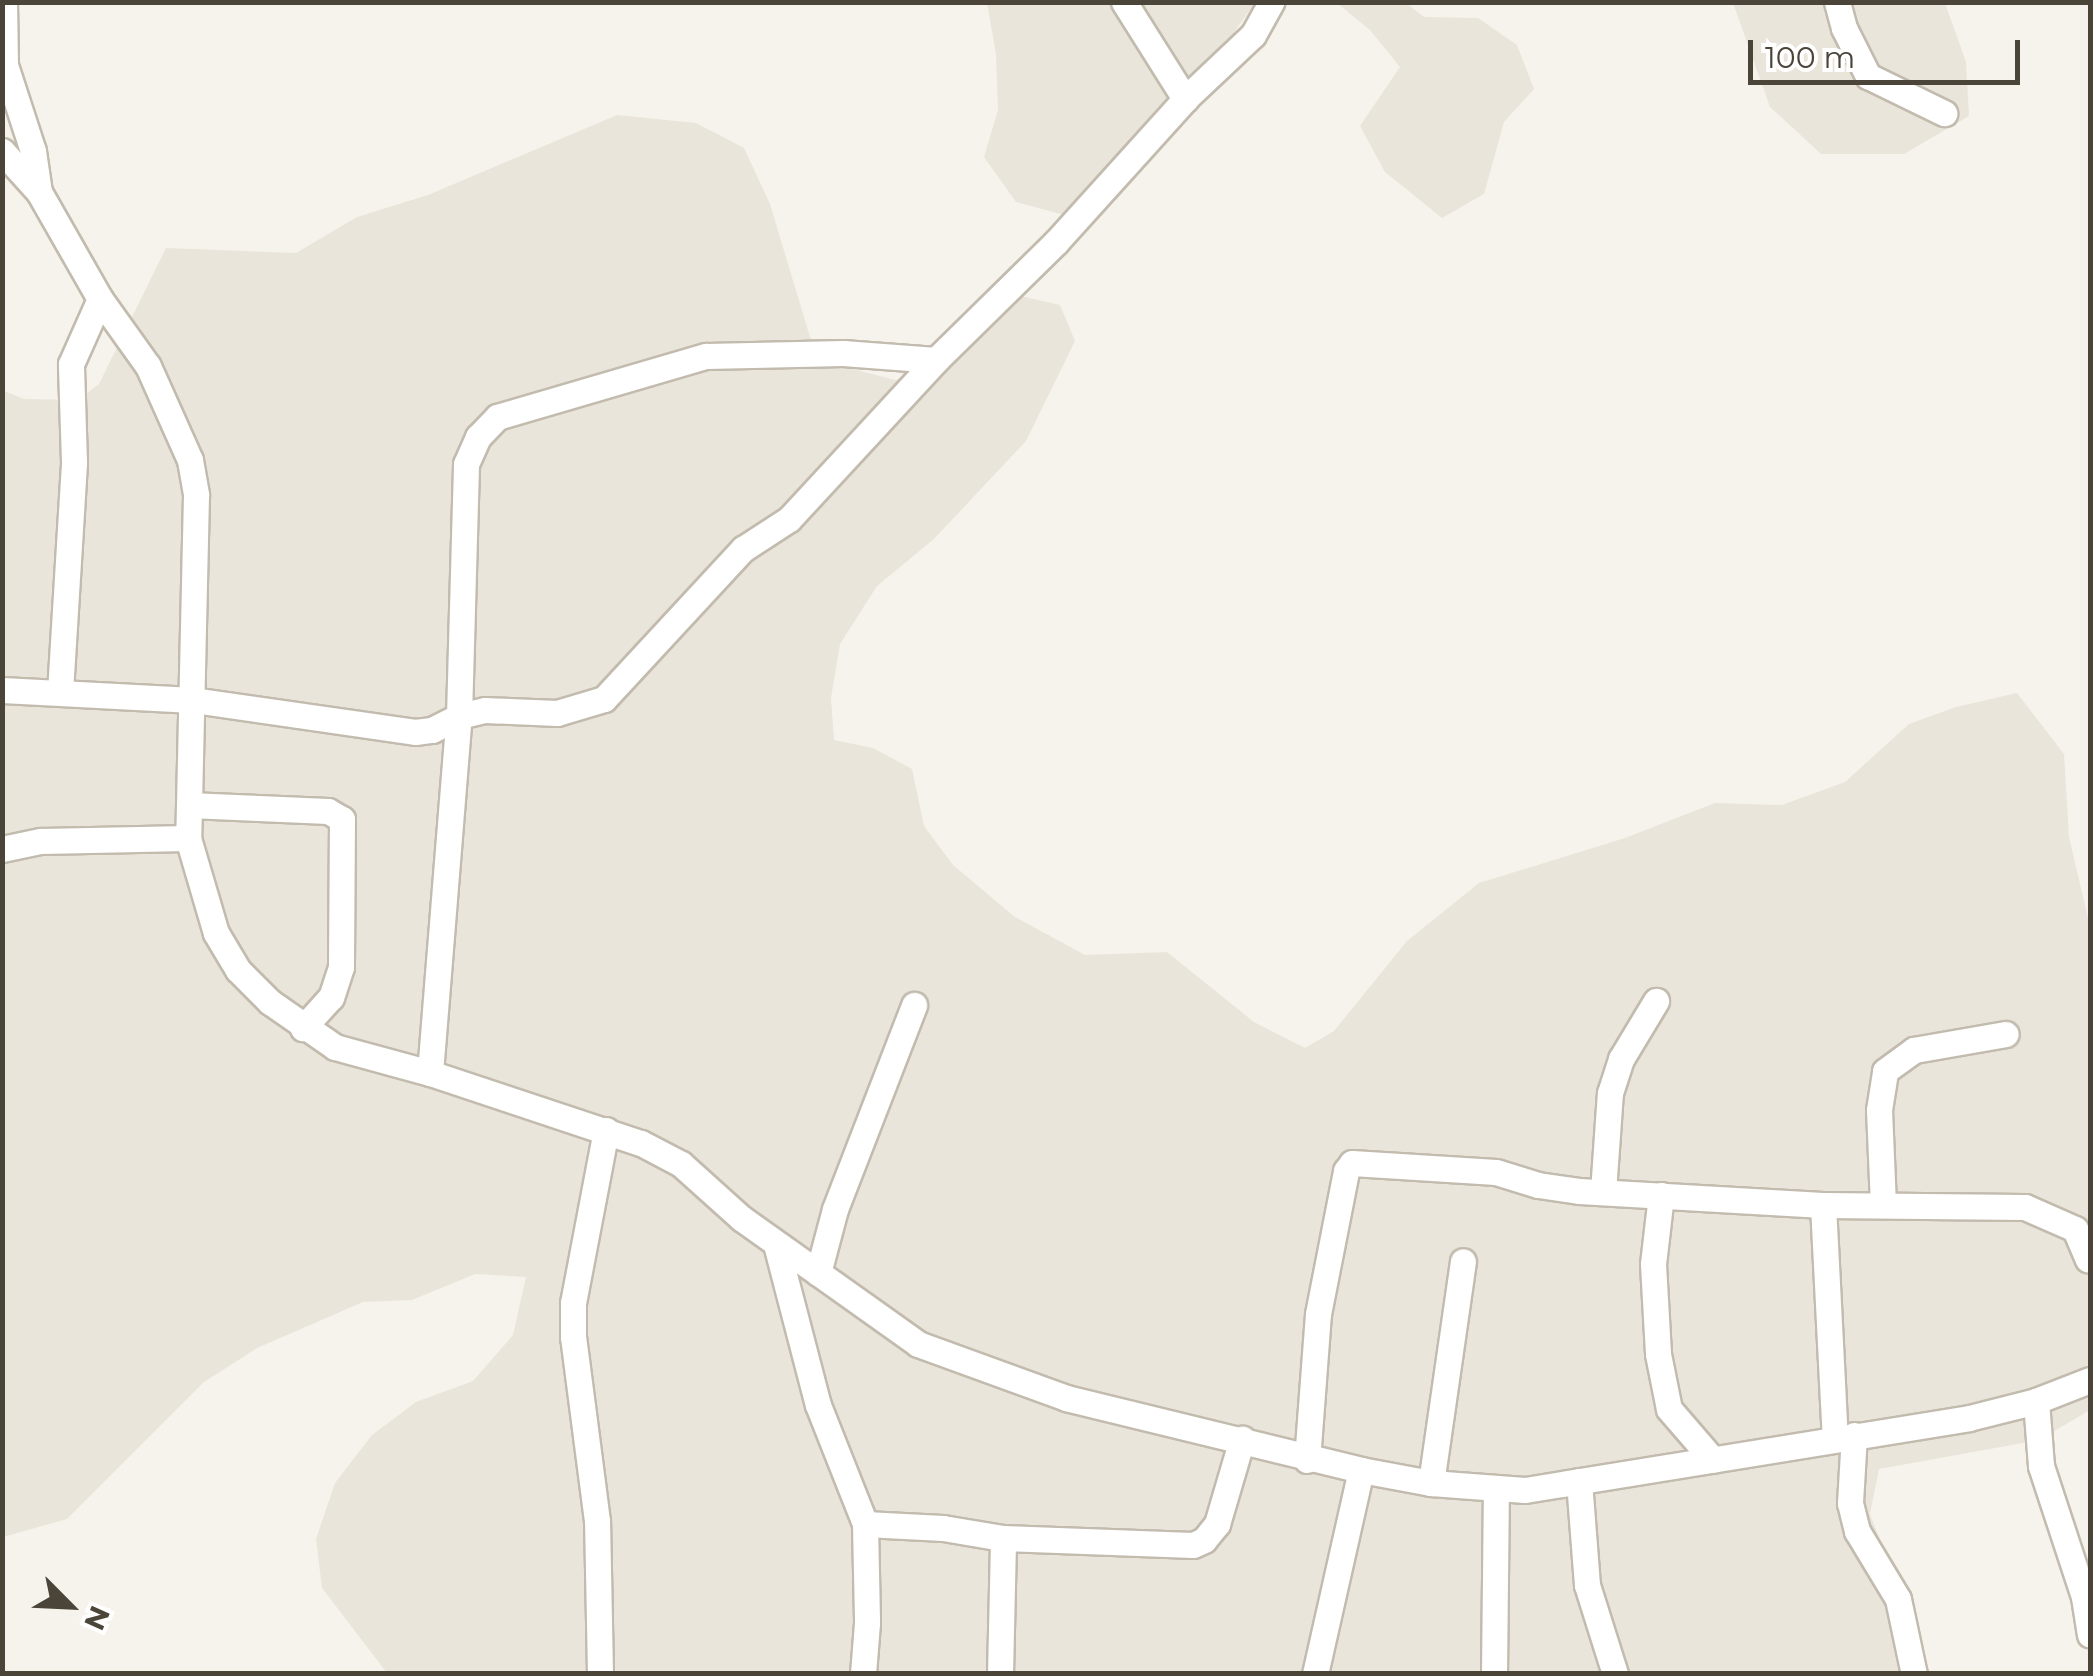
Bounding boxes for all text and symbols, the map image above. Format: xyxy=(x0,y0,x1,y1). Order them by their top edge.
scale bar xyxy=(1753,20,2026,82)
text: 100 m xyxy=(1765,39,1855,76)
north arrow xyxy=(20,1556,120,1656)
text: N xyxy=(77,1601,118,1635)

